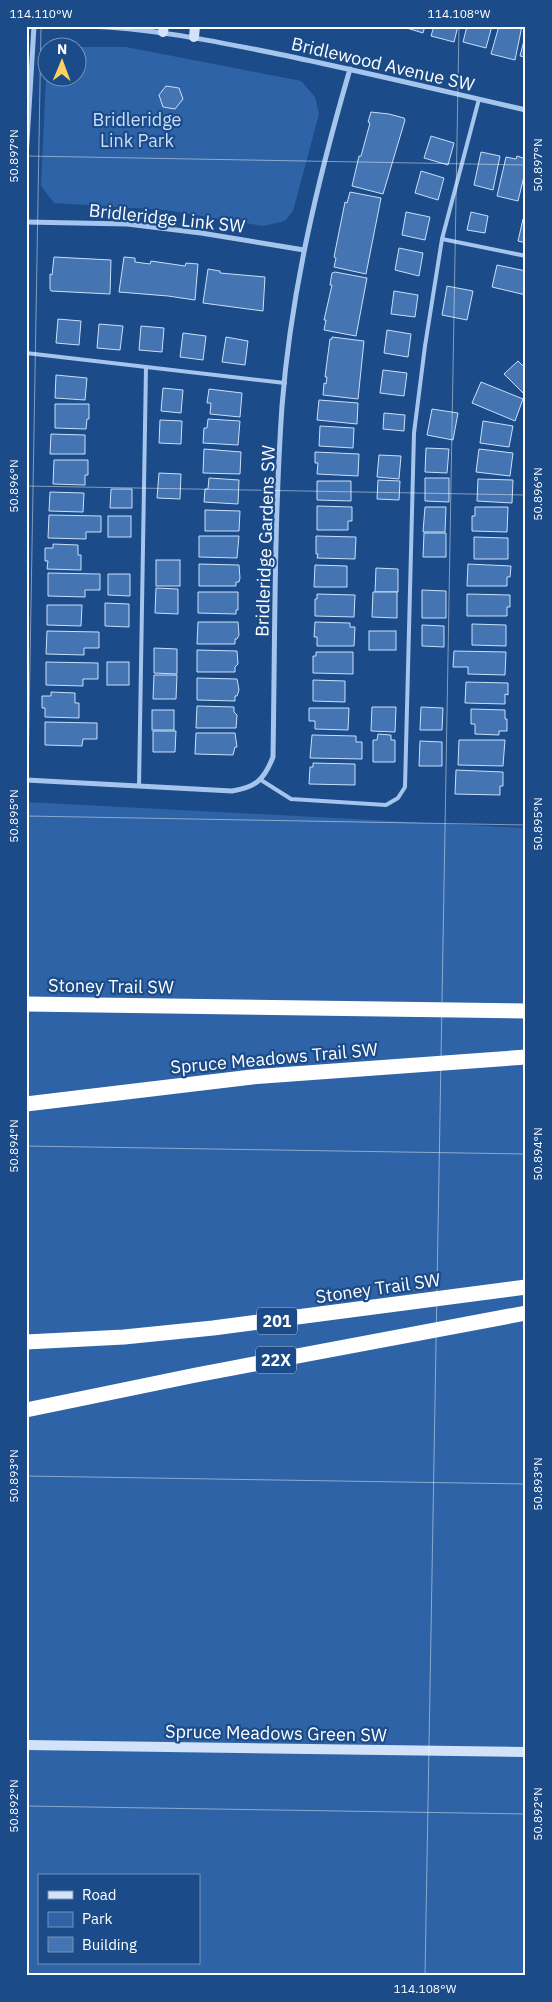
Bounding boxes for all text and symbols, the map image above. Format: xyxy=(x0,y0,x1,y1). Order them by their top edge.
text: 114.110°W xyxy=(10,6,73,21)
text: 114.108°W xyxy=(428,6,491,21)
street label: Bridlewood Avenue SW xyxy=(289,32,477,96)
north arrow xyxy=(38,38,88,88)
text: N xyxy=(57,40,67,58)
park label: Bridleridge Link Park xyxy=(93,108,182,152)
text: 50.897°N xyxy=(6,129,21,183)
text: 50.897°N xyxy=(530,138,545,192)
street label: Bridleridge Link SW xyxy=(88,198,246,238)
street label: Bridleridge Gardens SW xyxy=(250,445,280,637)
text: 50.896°N xyxy=(6,459,21,513)
text: 50.896°N xyxy=(530,467,545,521)
text: 50.895°N xyxy=(6,789,21,843)
text: 50.895°N xyxy=(530,797,545,851)
street label: Stoney Trail SW xyxy=(48,973,174,999)
street label: Spruce Meadows Trail SW xyxy=(169,1037,379,1079)
text: 50.894°N xyxy=(6,1119,21,1173)
text: 50.894°N xyxy=(530,1127,545,1181)
street label: Stoney Trail SW xyxy=(314,1268,442,1308)
road number: 201 xyxy=(257,1308,297,1334)
road number: 22X xyxy=(256,1346,296,1374)
text: 50.893°N xyxy=(6,1449,21,1503)
text: 50.893°N xyxy=(530,1457,545,1511)
street label: Spruce Meadows Green SW xyxy=(165,1720,387,1746)
text: 50.892°N xyxy=(6,1779,21,1833)
text: 50.892°N xyxy=(530,1787,545,1841)
legend xyxy=(38,1874,200,1964)
text: Road xyxy=(82,1885,117,1904)
text: Park xyxy=(82,1909,112,1928)
text: Building xyxy=(82,1935,137,1954)
text: 114.108°W xyxy=(394,1981,457,1996)

